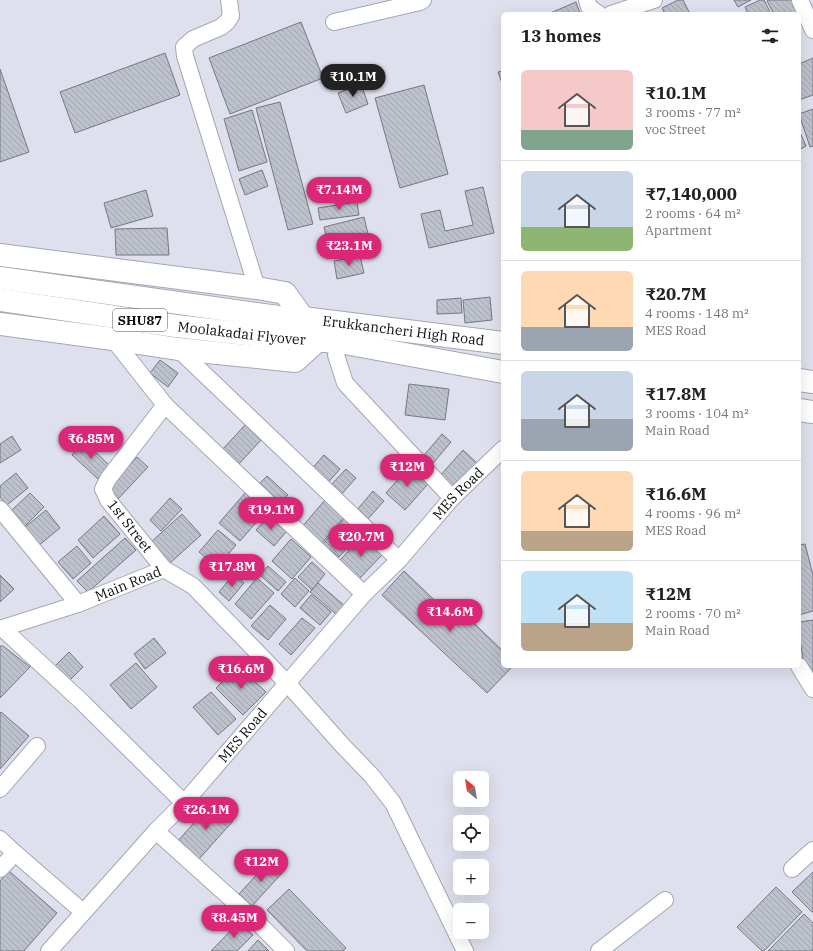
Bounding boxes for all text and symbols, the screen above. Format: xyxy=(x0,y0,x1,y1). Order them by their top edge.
text: 13 homes xyxy=(521,25,601,47)
icon: filters xyxy=(759,25,781,47)
pin: ₹10.1M xyxy=(320,64,386,98)
text: ₹10.1M xyxy=(329,68,377,85)
text: ₹10.1M xyxy=(645,82,707,104)
icon: home xyxy=(553,86,601,134)
text: 3 rooms · 77 m² xyxy=(645,104,741,121)
text: voc Street xyxy=(645,121,706,138)
pin: ₹7.14M xyxy=(306,177,372,211)
text: ₹7.14M xyxy=(315,181,363,198)
text: ₹7,140,000 xyxy=(645,183,737,205)
icon: home xyxy=(553,187,601,235)
text: 2 rooms · 64 m² xyxy=(645,205,741,222)
text: Apartment xyxy=(645,222,712,239)
pin: ₹23.1M xyxy=(316,233,382,267)
text: ₹23.1M xyxy=(325,237,373,254)
text: ₹20.7M xyxy=(645,283,707,305)
icon: home xyxy=(553,287,601,335)
text: 4 rooms · 148 m² xyxy=(645,305,749,322)
road number: SHU87 xyxy=(113,309,167,331)
street label: Erukkancheri High Road xyxy=(321,312,486,350)
street label: Moolakadai Flyover xyxy=(177,317,307,349)
text: MES Road xyxy=(645,322,706,339)
text: ₹17.8M xyxy=(645,383,707,405)
icon: home xyxy=(553,387,601,435)
text: 3 rooms · 104 m² xyxy=(645,405,749,422)
text: Main Road xyxy=(645,422,710,439)
pin: ₹6.85M xyxy=(58,426,124,460)
text: ₹6.85M xyxy=(67,430,115,447)
pin: ₹12M xyxy=(383,454,431,488)
text: ₹12M xyxy=(389,458,425,475)
street label: MES Road xyxy=(429,463,488,523)
text: ₹16.6M xyxy=(645,483,707,505)
icon: home xyxy=(553,487,601,535)
street label: 1st Street xyxy=(104,496,156,556)
pin: ₹19.1M xyxy=(238,497,304,531)
text: ₹19.1M xyxy=(247,501,295,518)
text: 4 rooms · 96 m² xyxy=(645,505,741,522)
text: MES Road xyxy=(645,522,706,539)
pin: ₹20.7M xyxy=(328,524,394,558)
text: ₹20.7M xyxy=(337,528,385,545)
pin: ₹17.8M xyxy=(199,554,265,588)
text: ₹17.8M xyxy=(208,558,256,575)
street label: Main Road xyxy=(92,562,164,605)
text: ₹12M xyxy=(645,583,692,605)
icon: home xyxy=(553,587,601,635)
pin: ₹14.6M xyxy=(417,599,483,633)
text: ₹14.6M xyxy=(426,603,474,620)
text: 2 rooms · 70 m² xyxy=(645,605,741,622)
text: Main Road xyxy=(645,622,710,639)
pin: ₹16.6M xyxy=(208,656,274,690)
text: ₹16.6M xyxy=(217,660,265,677)
street label: MES Road xyxy=(214,704,271,766)
north arrow xyxy=(453,771,489,807)
map controls xyxy=(453,771,489,939)
pin: ₹26.1M xyxy=(173,797,239,831)
text: ₹26.1M xyxy=(182,801,230,818)
button: locate xyxy=(453,815,489,851)
pin: ₹12M xyxy=(237,849,285,883)
text: ₹12M xyxy=(243,853,279,870)
button: + xyxy=(453,859,489,895)
button: − xyxy=(453,903,489,939)
pin: ₹8.45M xyxy=(201,905,267,939)
text: ₹8.45M xyxy=(210,909,258,926)

